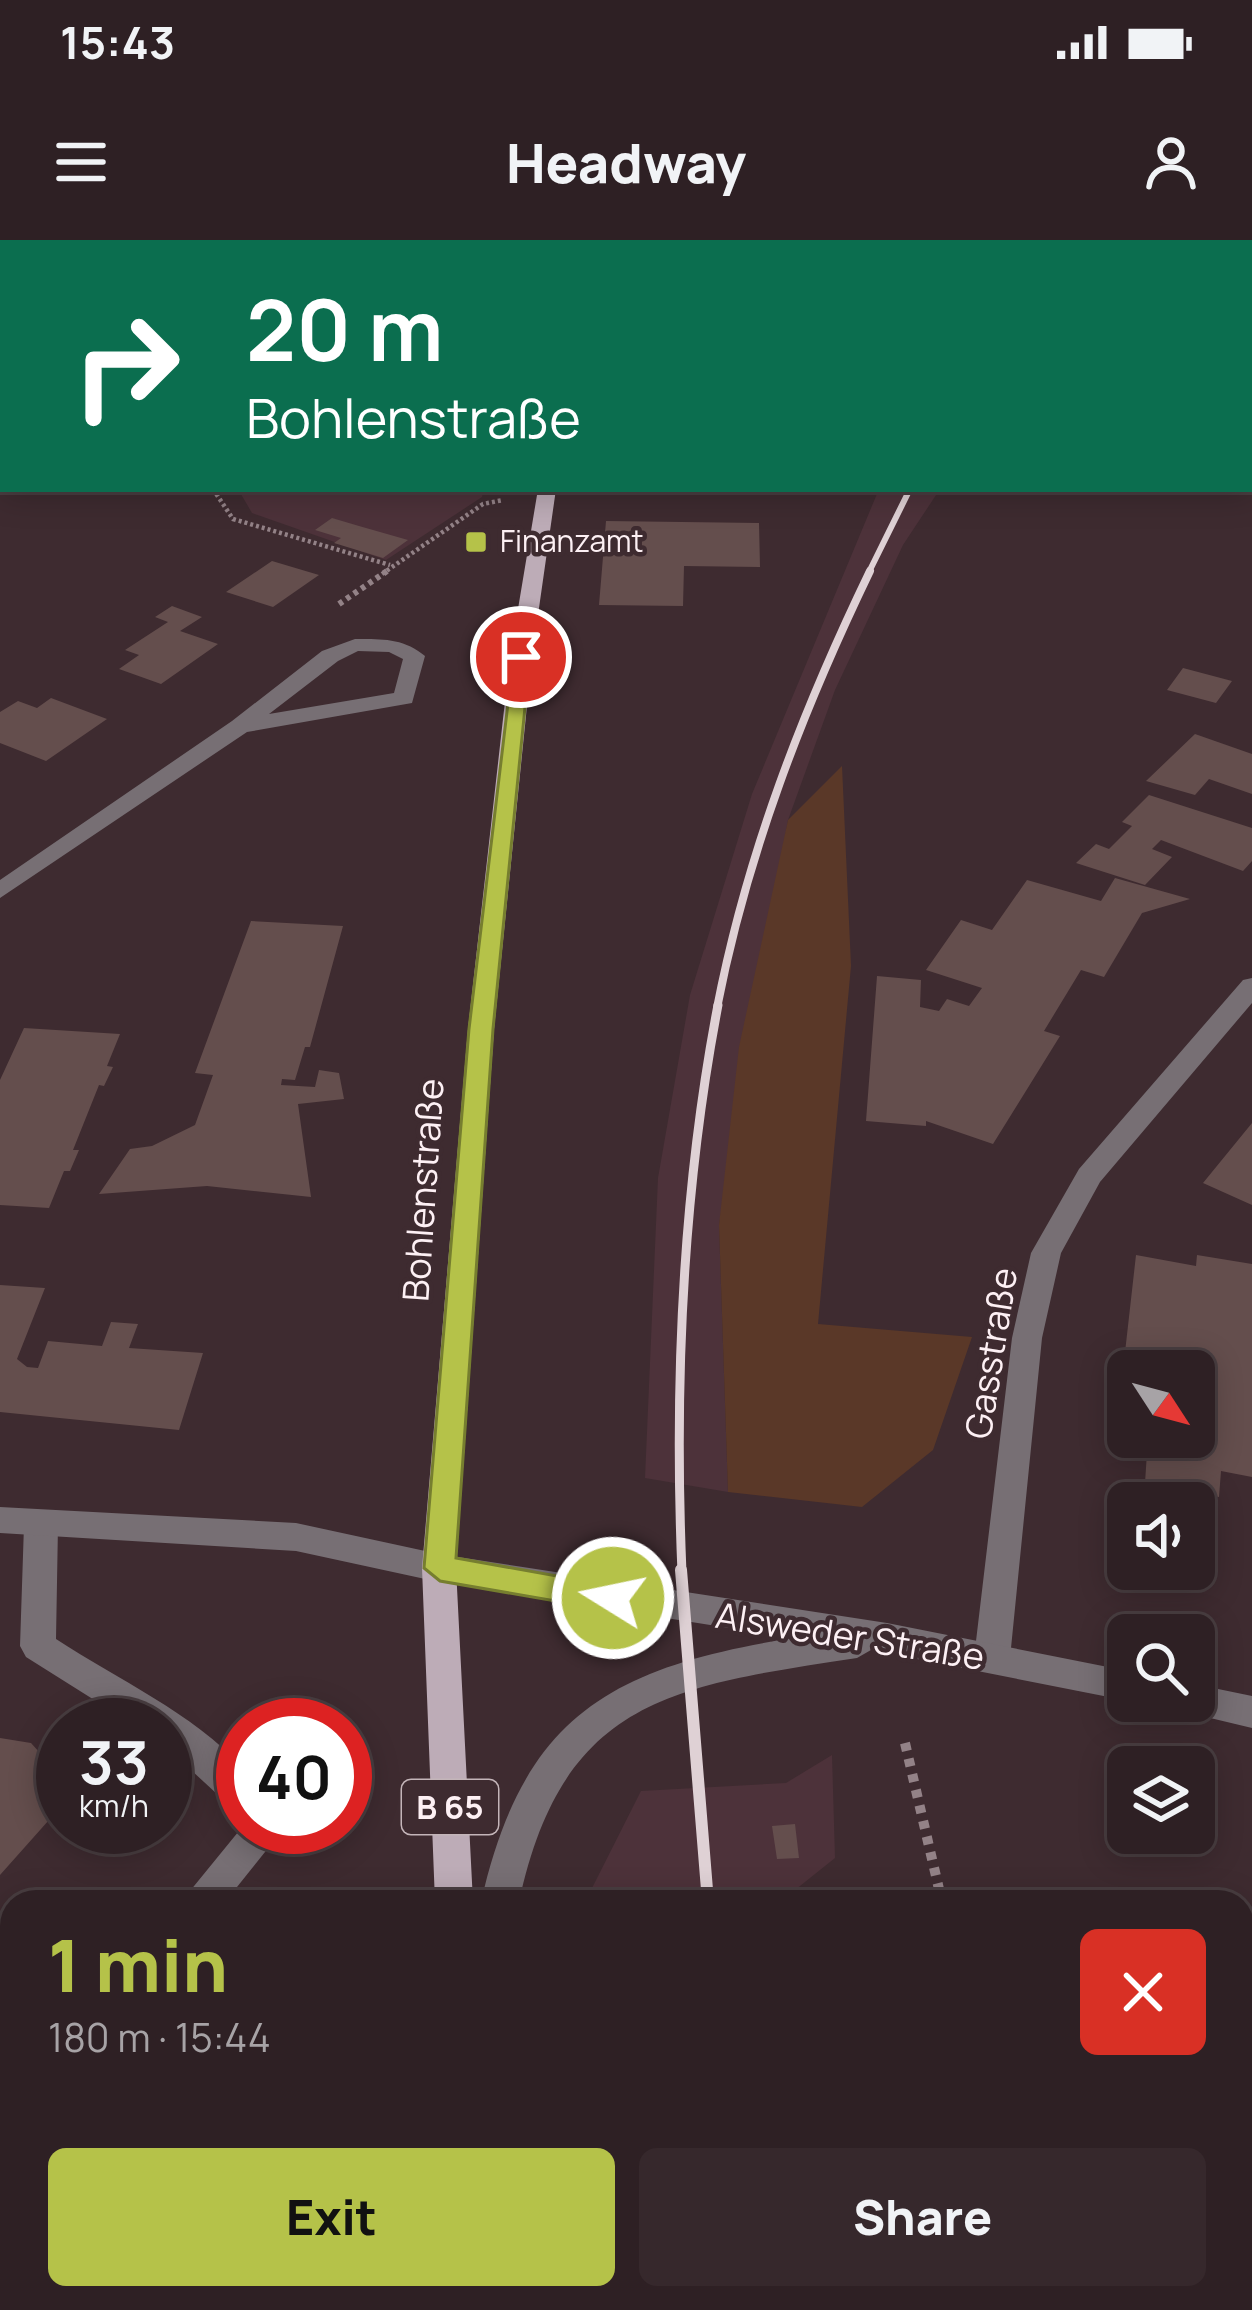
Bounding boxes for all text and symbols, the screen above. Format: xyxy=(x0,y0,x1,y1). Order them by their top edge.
text: 15:43 xyxy=(60,11,175,73)
text: Headway xyxy=(506,125,746,199)
icon: menu xyxy=(48,129,114,195)
icon: person xyxy=(1138,129,1204,195)
text: 20 m xyxy=(246,271,444,386)
icon: right xyxy=(48,288,204,444)
text: Bohlenstraße xyxy=(246,380,581,454)
place label: Finanzamt xyxy=(500,520,644,561)
marker: Finanzamt xyxy=(463,529,489,555)
pin xyxy=(470,606,572,708)
icon: arrive xyxy=(488,624,554,690)
street label: Bohlenstraße xyxy=(390,1077,455,1303)
street label: Gasstraße xyxy=(953,1264,1028,1442)
north arrow xyxy=(1107,1350,1215,1458)
map controls xyxy=(1107,1350,1215,1854)
button: sound xyxy=(1107,1482,1215,1590)
position arrow xyxy=(550,1535,676,1661)
street label: Alsweder Straße xyxy=(712,1590,988,1681)
button: search xyxy=(1107,1614,1215,1722)
speed limit sign: 40 xyxy=(216,1698,372,1854)
text: 33 xyxy=(79,1720,149,1802)
button: layers xyxy=(1107,1746,1215,1854)
road number: B 65 xyxy=(402,1780,498,1834)
text: km/h xyxy=(79,1785,149,1826)
text: 1 min xyxy=(48,1915,228,2014)
button: close xyxy=(1080,1929,1206,2055)
text: 180 m · 15:44 xyxy=(48,2010,271,2064)
button: Exit xyxy=(48,2148,615,2286)
button: Share xyxy=(639,2148,1206,2286)

